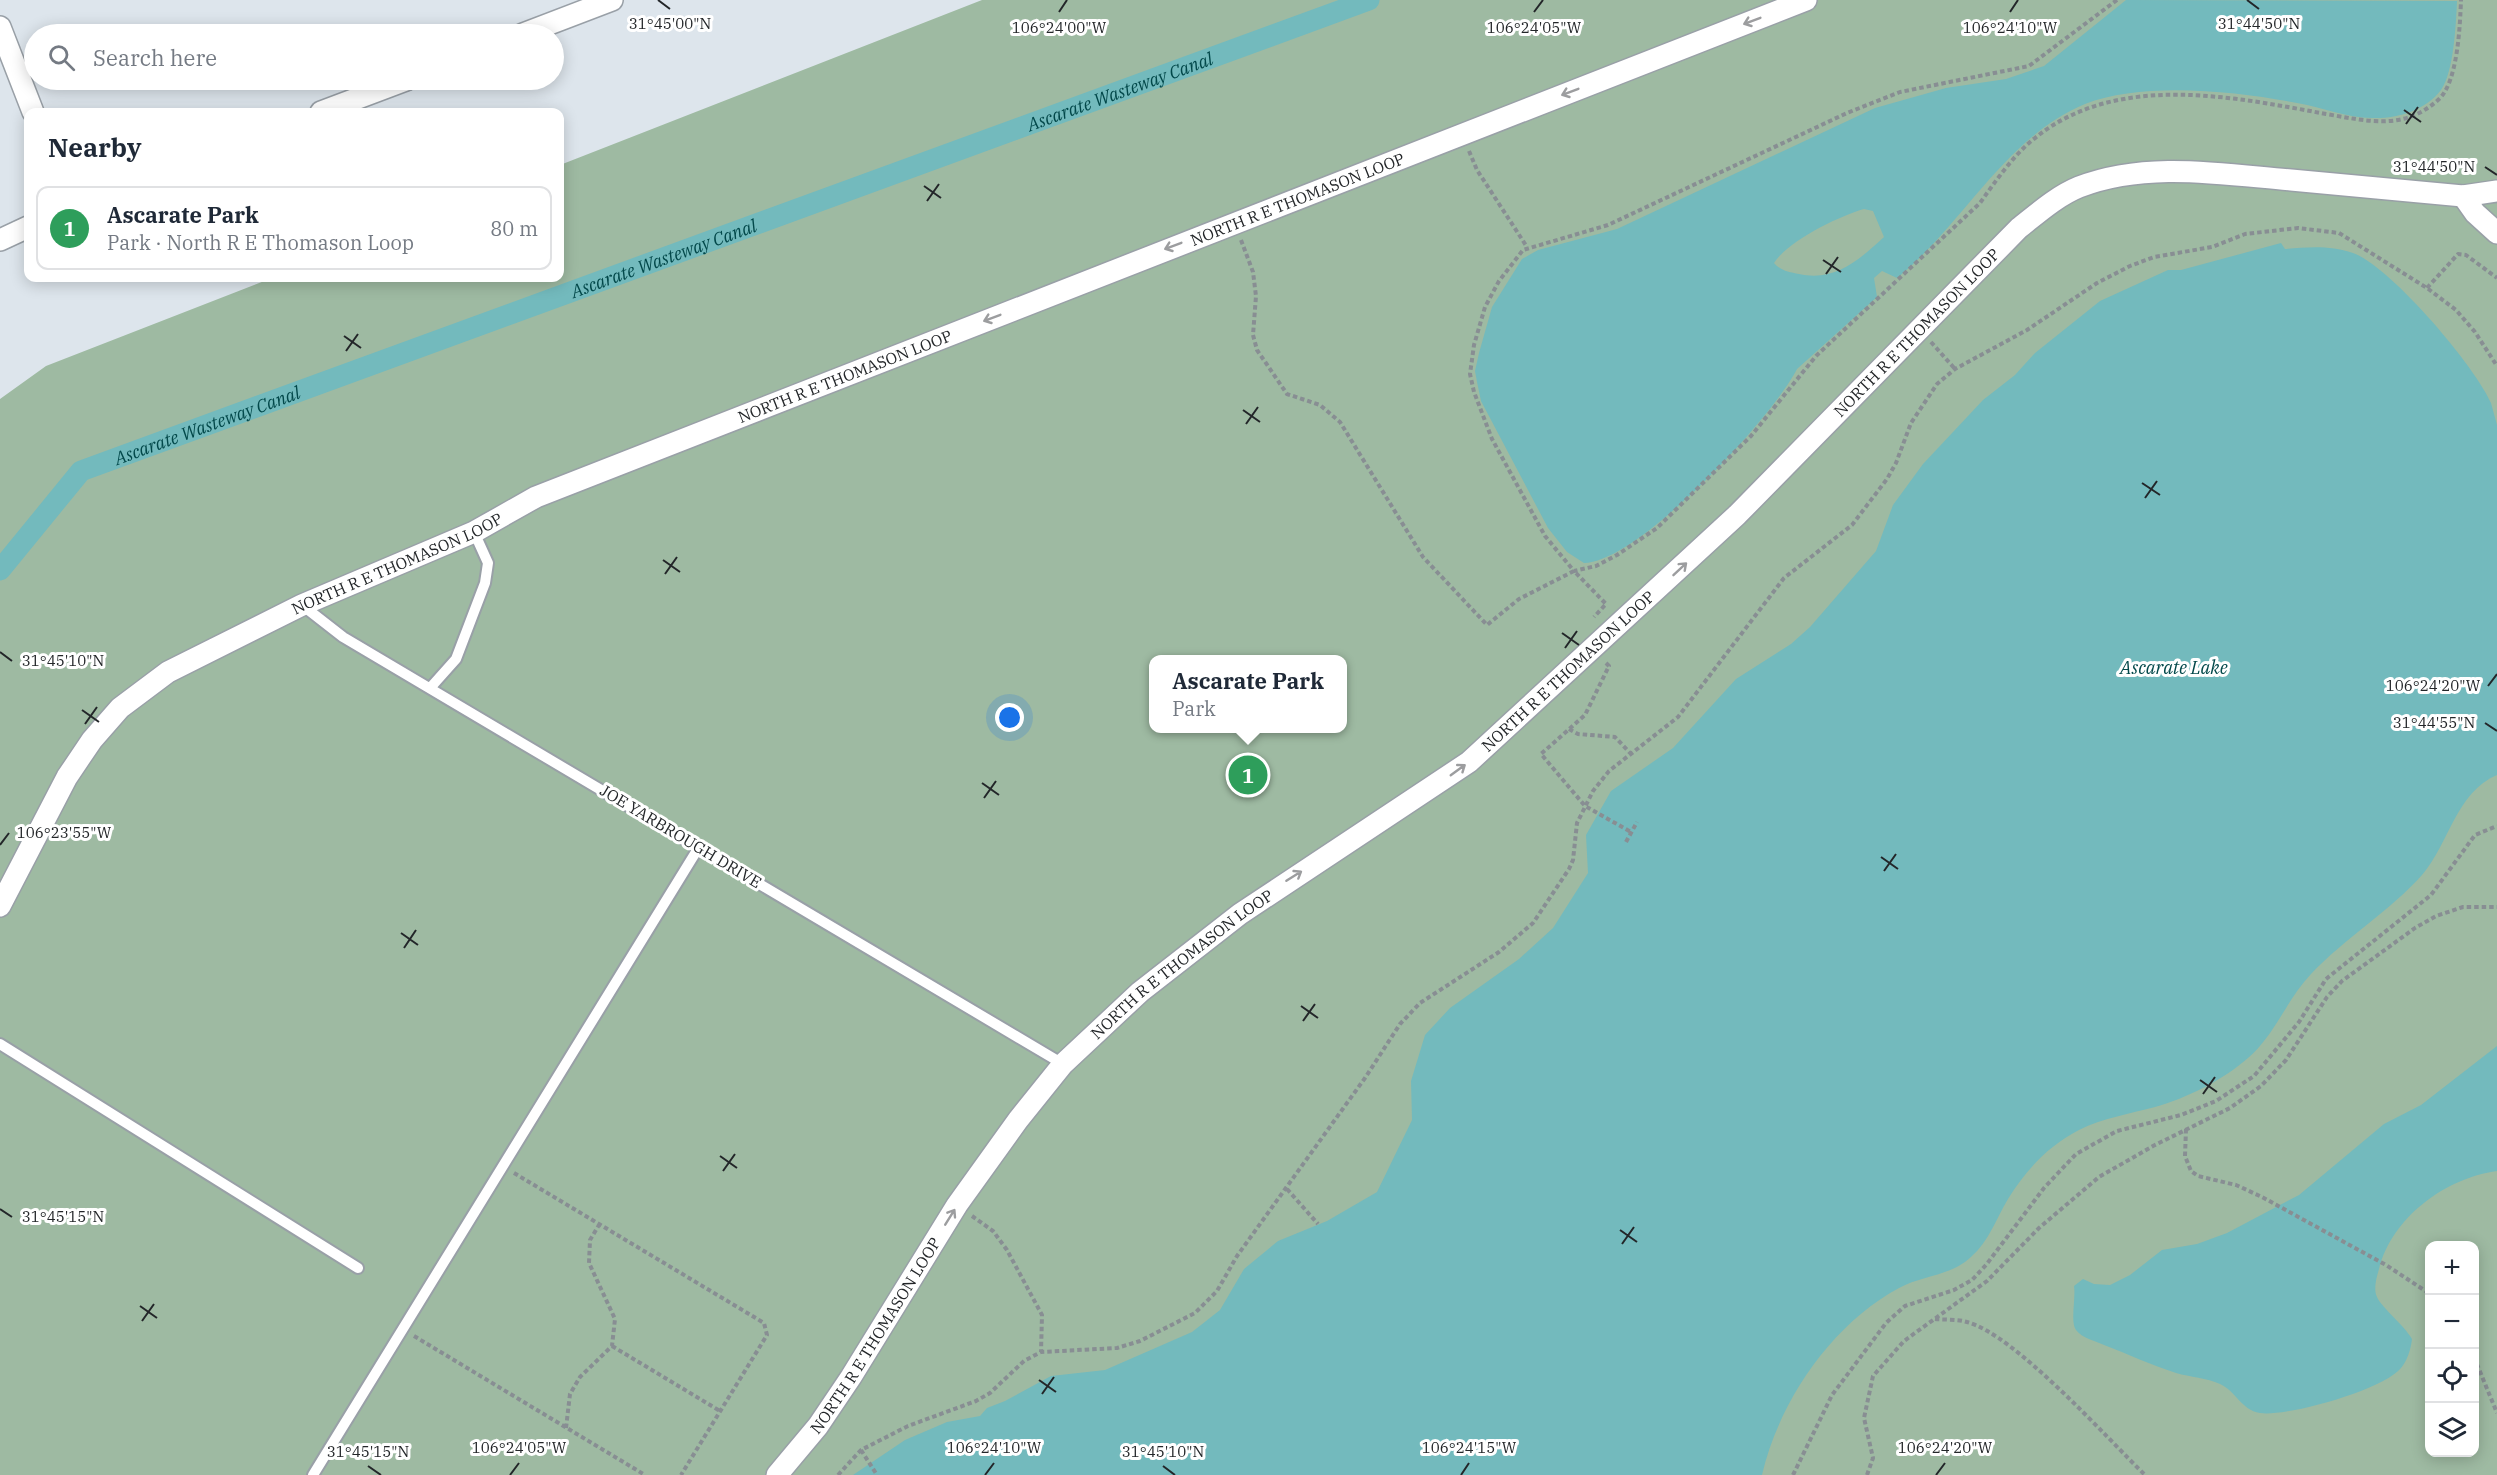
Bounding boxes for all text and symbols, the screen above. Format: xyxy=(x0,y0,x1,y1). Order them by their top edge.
text: 31°45'00"N xyxy=(629,14,711,33)
text: 31°44'50"N xyxy=(2218,14,2300,33)
one-way arrow xyxy=(1743,16,1762,27)
text: 106°24'00"W xyxy=(1012,18,1107,37)
text: 106°24'05"W xyxy=(1487,18,1582,37)
text: 106°24'10"W xyxy=(1963,18,2058,37)
search box xyxy=(24,24,564,90)
icon: search xyxy=(45,41,78,74)
text: Search here xyxy=(93,43,217,72)
water label: Ascarate Wasteway Canal xyxy=(1023,46,1217,136)
one-way arrow xyxy=(1561,87,1580,98)
text: Nearby xyxy=(48,130,142,164)
street label: NORTH R E THOMASON LOOP xyxy=(1187,148,1407,250)
text: 31°44'50"N xyxy=(2393,157,2475,176)
text: Ascarate Park xyxy=(107,200,259,229)
water label: Ascarate Wasteway Canal xyxy=(566,213,760,303)
text: 1 xyxy=(64,215,76,242)
text: 80 m xyxy=(490,215,538,242)
text: Park · North R E Thomason Loop xyxy=(107,229,414,256)
one-way arrow xyxy=(1164,242,1183,253)
street label: NORTH R E THOMASON LOOP xyxy=(1829,244,2004,421)
one-way arrow xyxy=(983,313,1001,324)
street label: NORTH R E THOMASON LOOP xyxy=(735,325,955,427)
water label: Ascarate Wasteway Canal xyxy=(110,380,304,470)
street label: NORTH R E THOMASON LOOP xyxy=(288,508,506,619)
one-way arrow xyxy=(1672,561,1687,576)
street label: NORTH R E THOMASON LOOP xyxy=(1477,586,1659,756)
text: 31°45'10"N xyxy=(22,651,104,670)
popup xyxy=(1149,655,1347,733)
water label: Ascarate Lake xyxy=(2119,656,2228,679)
text: Ascarate Park xyxy=(1172,666,1324,695)
text: 106°24'20"W xyxy=(2386,676,2481,695)
text: Park xyxy=(1172,695,1216,722)
your location xyxy=(995,703,1024,732)
text: 31°44'55"N xyxy=(2393,713,2475,732)
pin: 1 xyxy=(1228,752,1268,798)
one-way arrow xyxy=(1449,764,1465,776)
street label: JOE YARBROUGH DRIVE xyxy=(597,780,765,892)
text: 106°23'55"W xyxy=(17,823,112,842)
one-way arrow xyxy=(1285,870,1302,882)
street label: NORTH R E THOMASON LOOP xyxy=(1086,885,1277,1043)
text: 31°45'15"N xyxy=(22,1207,104,1226)
one-way arrow xyxy=(944,1209,956,1226)
street label: NORTH R E THOMASON LOOP xyxy=(806,1234,945,1438)
map controls xyxy=(2425,1241,2479,1457)
button: + xyxy=(2425,1241,2479,1295)
button: − xyxy=(2425,1295,2479,1349)
button: locate xyxy=(2425,1349,2479,1403)
button: layers xyxy=(2425,1403,2479,1457)
text: 106°24'05"W xyxy=(472,1438,567,1457)
text: 106°24'10"W xyxy=(947,1438,1042,1457)
text: 106°24'15"W xyxy=(1422,1438,1517,1457)
text: 106°24'20"W xyxy=(1898,1438,1993,1457)
text: 31°45'15"N xyxy=(327,1442,409,1461)
text: 31°45'10"N xyxy=(1122,1442,1204,1461)

